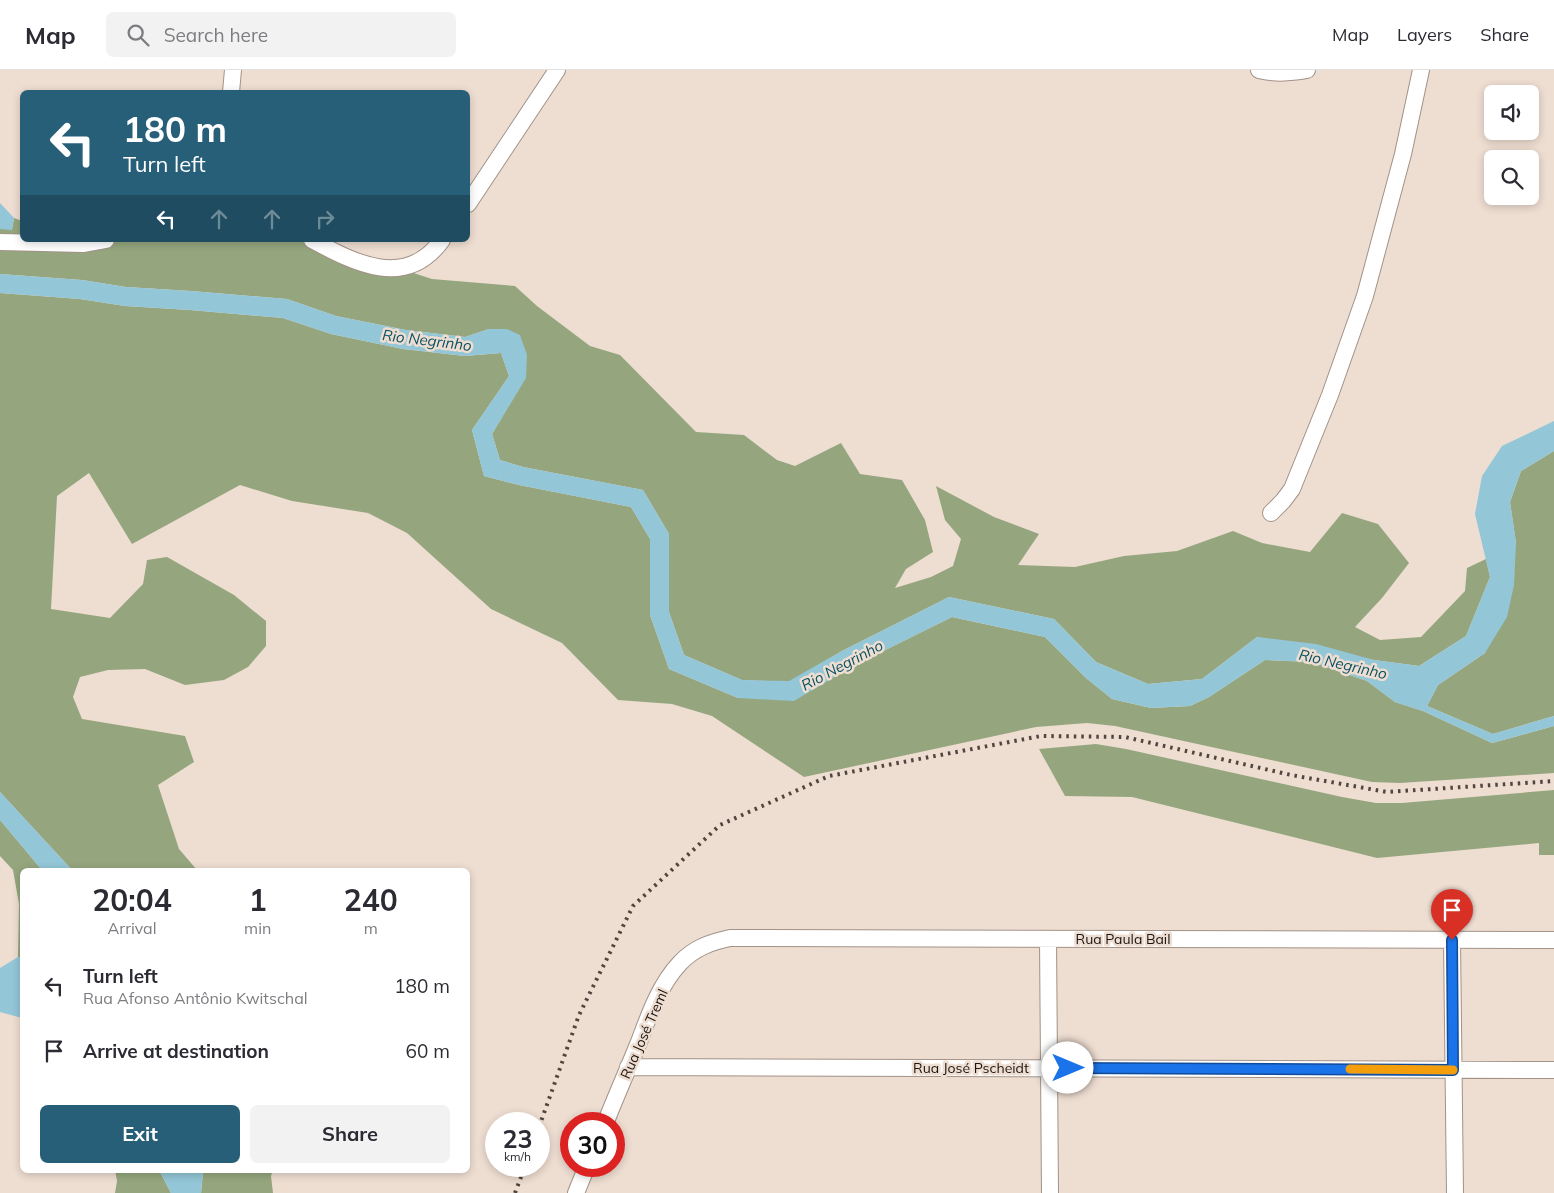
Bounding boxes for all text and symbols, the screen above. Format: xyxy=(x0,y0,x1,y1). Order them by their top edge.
search box xyxy=(106,12,456,57)
text: Map xyxy=(25,20,76,50)
icon: search xyxy=(124,21,152,49)
text: Search here xyxy=(164,23,268,47)
text: Map xyxy=(1332,23,1369,46)
text: Layers xyxy=(1397,23,1452,46)
text: Share xyxy=(1480,23,1529,46)
map controls xyxy=(1484,85,1539,205)
button: sound xyxy=(1484,85,1539,140)
text: 180 m xyxy=(123,107,227,151)
icon: left xyxy=(40,110,105,175)
text: Turn left xyxy=(123,150,206,178)
button: search xyxy=(1484,150,1539,205)
icon: left xyxy=(152,205,180,233)
icon: ahead xyxy=(205,205,233,233)
icon: ahead xyxy=(258,205,286,233)
icon: right xyxy=(311,205,339,233)
water label: Rio Negrinho xyxy=(381,325,473,355)
water label: Rio Negrinho xyxy=(798,635,887,695)
water label: Rio Negrinho xyxy=(1297,645,1389,683)
text: 20:04 xyxy=(92,881,172,919)
text: 1 xyxy=(249,881,267,919)
text: 240 xyxy=(344,881,398,919)
pin xyxy=(1431,889,1473,940)
icon: arrive xyxy=(1438,896,1466,924)
text: Arrival xyxy=(108,918,157,938)
text: min xyxy=(244,918,271,938)
text: m xyxy=(364,918,378,938)
street label: Rua Paula Bail xyxy=(1075,930,1171,948)
text: Turn left xyxy=(83,964,158,988)
icon: left xyxy=(40,972,68,1000)
text: 180 m xyxy=(394,974,450,998)
street label: Rua José Treml xyxy=(616,986,672,1082)
text: Rua Afonso Antônio Kwitschal xyxy=(83,988,308,1008)
icon: arrive xyxy=(40,1037,68,1065)
text: Arrive at destination xyxy=(83,1039,269,1063)
text: 60 m xyxy=(406,1039,450,1063)
position arrow xyxy=(1041,1041,1093,1093)
street label: Rua José Pscheidt xyxy=(913,1059,1029,1077)
button: Exit xyxy=(40,1105,240,1163)
button: Share xyxy=(250,1105,450,1163)
speed limit sign: 30 xyxy=(560,1112,625,1177)
text: 23 xyxy=(502,1123,533,1154)
text: km/h xyxy=(504,1149,531,1164)

